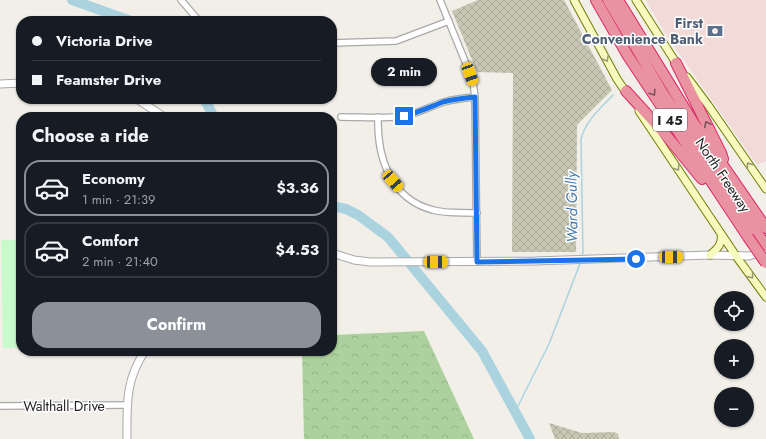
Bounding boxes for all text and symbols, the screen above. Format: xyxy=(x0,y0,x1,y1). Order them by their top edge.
place label: First Convenience Bank xyxy=(582,13,704,49)
bank icon: First Convenience Bank xyxy=(706,22,724,40)
text: Victoria Drive xyxy=(56,30,153,52)
one-way arrow xyxy=(602,55,609,62)
callout: 2 min xyxy=(371,58,437,86)
car xyxy=(460,61,480,87)
text: 2 min xyxy=(387,62,421,81)
text: Feamster Drive xyxy=(56,69,161,91)
one-way arrow xyxy=(648,89,655,96)
route end xyxy=(395,107,413,125)
road number: I 45 xyxy=(653,109,687,131)
one-way arrow xyxy=(704,121,711,128)
text: Choose a ride xyxy=(32,123,149,149)
street label: North Freeway xyxy=(691,134,756,217)
one-way arrow xyxy=(747,162,754,169)
one-way arrow xyxy=(672,163,679,170)
text: Economy xyxy=(82,168,145,190)
car xyxy=(381,168,405,194)
icon: car xyxy=(34,170,70,206)
water label: Ward Gully xyxy=(560,170,584,243)
text: $3.36 xyxy=(276,177,319,199)
text: 1 min · 21:39 xyxy=(82,190,156,209)
text: Comfort xyxy=(82,230,139,252)
icon: car xyxy=(34,232,70,268)
text: $4.53 xyxy=(275,239,319,261)
route start xyxy=(627,250,645,268)
car xyxy=(659,251,683,263)
text: 2 min · 21:40 xyxy=(82,252,158,271)
car xyxy=(424,256,448,268)
one-way arrow xyxy=(746,272,753,279)
map controls xyxy=(714,291,754,427)
button: locate xyxy=(714,291,754,331)
button: Confirm xyxy=(32,302,321,348)
button: + xyxy=(714,339,754,379)
button: − xyxy=(714,387,754,427)
street label: Walthall Drive xyxy=(23,396,105,416)

